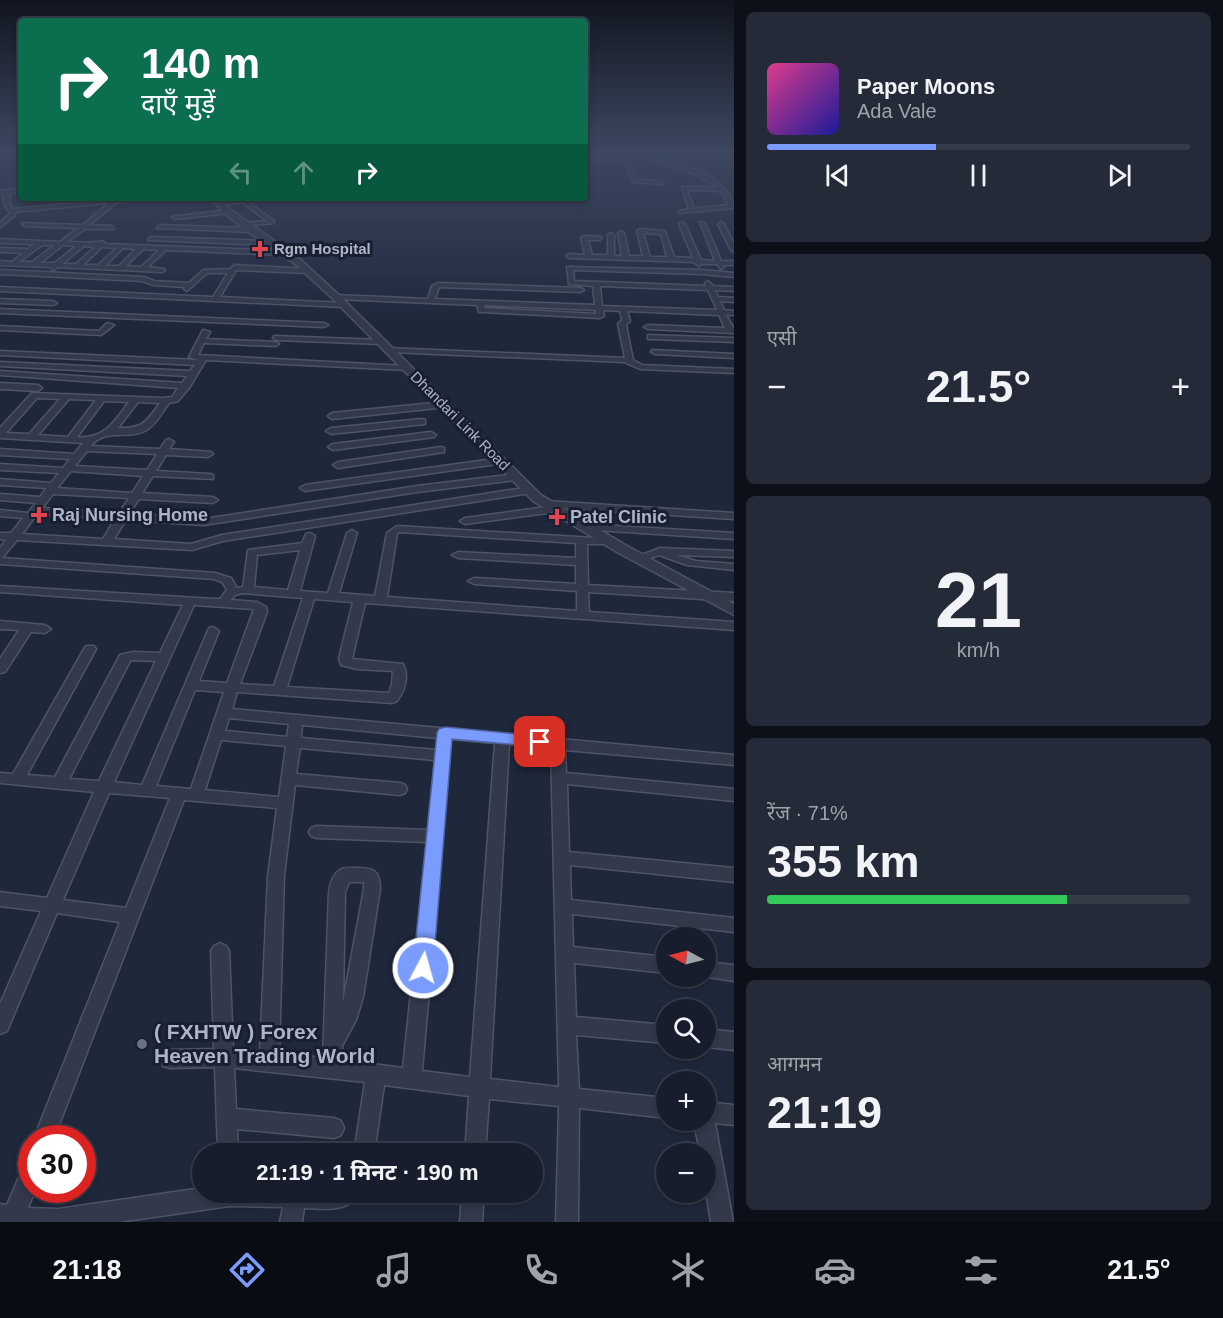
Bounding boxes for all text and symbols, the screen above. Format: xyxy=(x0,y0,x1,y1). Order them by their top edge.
text: 140 m xyxy=(141,40,260,87)
icon: right xyxy=(42,42,120,120)
text: Paper Moons xyxy=(857,74,995,99)
text: दाएँ मुड़ें xyxy=(141,89,215,119)
text: Ada Vale xyxy=(857,100,937,122)
icon: left xyxy=(224,156,257,189)
icon: ahead xyxy=(287,156,320,189)
icon: right xyxy=(350,156,383,189)
icon: previous xyxy=(821,159,854,192)
icon: pause xyxy=(962,159,995,192)
icon: next xyxy=(1103,159,1136,192)
marker: Rgm Hospital xyxy=(251,240,269,258)
place label: Rgm Hospital xyxy=(274,240,371,257)
text: एसी xyxy=(767,327,797,349)
text: 21.5° xyxy=(926,361,1031,412)
street label: Dhandari Link Road xyxy=(407,368,513,474)
text: − xyxy=(767,368,786,405)
text: + xyxy=(1171,368,1190,405)
place label: Raj Nursing Home xyxy=(52,505,208,525)
marker: Raj Nursing Home xyxy=(30,506,48,524)
place label: Patel Clinic xyxy=(570,507,667,527)
marker: Patel Clinic xyxy=(548,508,566,526)
text: 21 xyxy=(935,556,1022,644)
text: km/h xyxy=(957,639,1000,661)
pin xyxy=(514,716,565,767)
icon: arrive xyxy=(523,725,556,758)
text: रेंज · 71% xyxy=(767,802,848,824)
text: 355 km xyxy=(767,836,920,887)
north arrow xyxy=(656,927,716,987)
map controls xyxy=(656,927,716,1203)
position arrow xyxy=(391,936,455,1000)
button: search xyxy=(656,999,716,1059)
place label: ( FXHTW ) Forex Heaven Trading World xyxy=(154,1020,375,1067)
marker: ( FXHTW ) Forex Heaven Trading World xyxy=(135,1037,149,1051)
text: आगमन xyxy=(767,1053,822,1075)
button: + xyxy=(656,1071,716,1131)
text: 21:19 xyxy=(767,1087,882,1138)
speed limit sign: 30 xyxy=(18,1125,96,1203)
button: − xyxy=(656,1143,716,1203)
text: 21:19 · 1 मिनट · 190 m xyxy=(256,1160,479,1185)
icon: directions xyxy=(226,1249,268,1291)
icon: music xyxy=(373,1249,415,1291)
icon: phone xyxy=(520,1249,562,1291)
icon: climate xyxy=(667,1249,709,1291)
icon: car xyxy=(814,1249,856,1291)
icon: filters xyxy=(960,1249,1002,1291)
text: 21:18 xyxy=(52,1255,121,1285)
text: 21.5° xyxy=(1107,1255,1171,1285)

